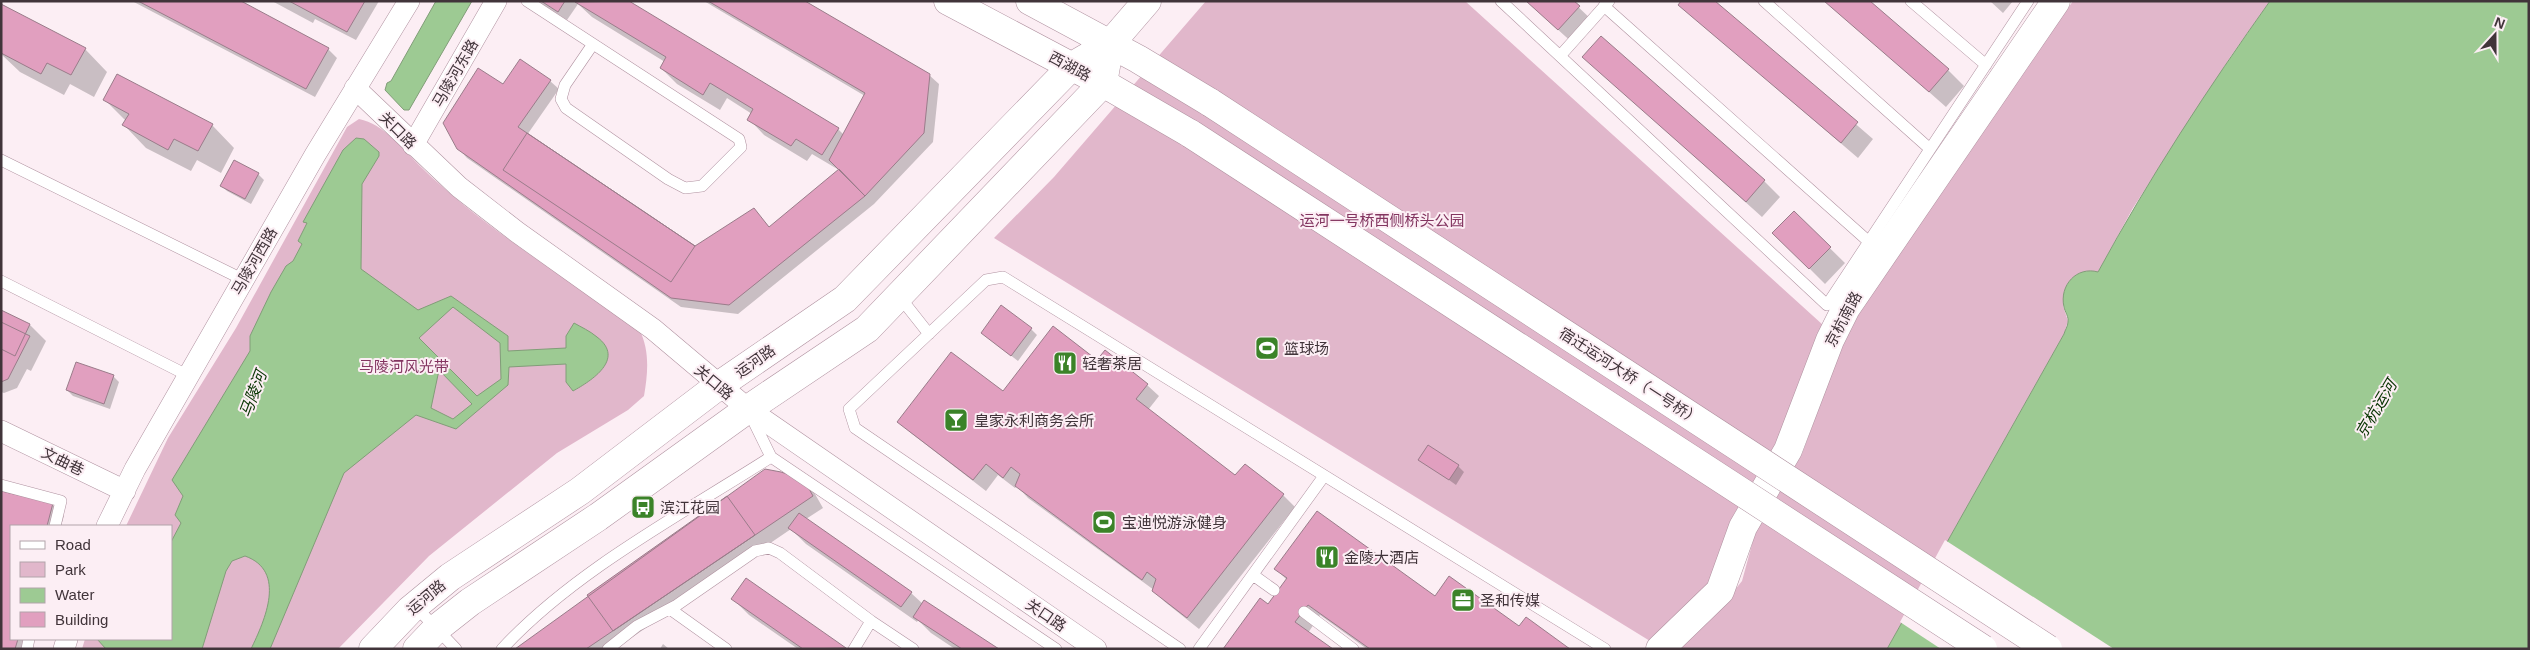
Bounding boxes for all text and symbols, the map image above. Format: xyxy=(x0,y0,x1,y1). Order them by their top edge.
north arrow xyxy=(2470,10,2520,60)
text: N xyxy=(2492,14,2507,32)
street label: 马陵河东路 xyxy=(429,36,481,110)
street label: 西湖路 xyxy=(1046,48,1094,84)
street label: 关口路 xyxy=(376,108,420,152)
park label: 运河一号桥西侧桥头公园 xyxy=(1299,212,1465,229)
street label: 马陵河西路 xyxy=(228,224,280,298)
street label: 京杭南路 xyxy=(1821,289,1865,349)
street label: 宿迁运河大桥（一号桥） xyxy=(1556,324,1704,428)
sports icon: 篮球场 xyxy=(1254,335,1280,361)
place label: 篮球场 xyxy=(1284,340,1329,357)
street label: 运河路 xyxy=(732,341,778,381)
restaurant icon: 轻奢茶居 xyxy=(1052,350,1078,376)
place label: 轻奢茶居 xyxy=(1082,355,1142,372)
park label: 马陵河风光带 xyxy=(359,358,449,375)
street label: 关口路 xyxy=(691,361,737,403)
water label: 马陵河 xyxy=(236,366,271,419)
water label: 京杭运河 xyxy=(2352,375,2401,441)
bar icon: 皇家永利商务会所 xyxy=(943,407,969,433)
place label: 皇家永利商务会所 xyxy=(974,412,1094,429)
street label: 文曲巷 xyxy=(39,443,87,479)
bus stop icon: 滨江花园 xyxy=(630,494,656,520)
place label: 滨江花园 xyxy=(660,499,720,516)
sports icon: 宝迪悦游泳健身 xyxy=(1091,509,1117,535)
place label: 宝迪悦游泳健身 xyxy=(1122,514,1227,531)
legend xyxy=(10,525,172,640)
text: Road xyxy=(55,536,91,553)
restaurant icon: 金陵大酒店 xyxy=(1314,544,1340,570)
place label: 金陵大酒店 xyxy=(1344,549,1419,566)
text: Park xyxy=(55,561,86,578)
street label: 运河路 xyxy=(403,576,449,618)
text: Water xyxy=(55,586,94,603)
office icon: 圣和传媒 xyxy=(1450,587,1476,613)
place label: 圣和传媒 xyxy=(1480,592,1540,609)
street label: 关口路 xyxy=(1023,595,1069,635)
text: Building xyxy=(55,611,108,628)

